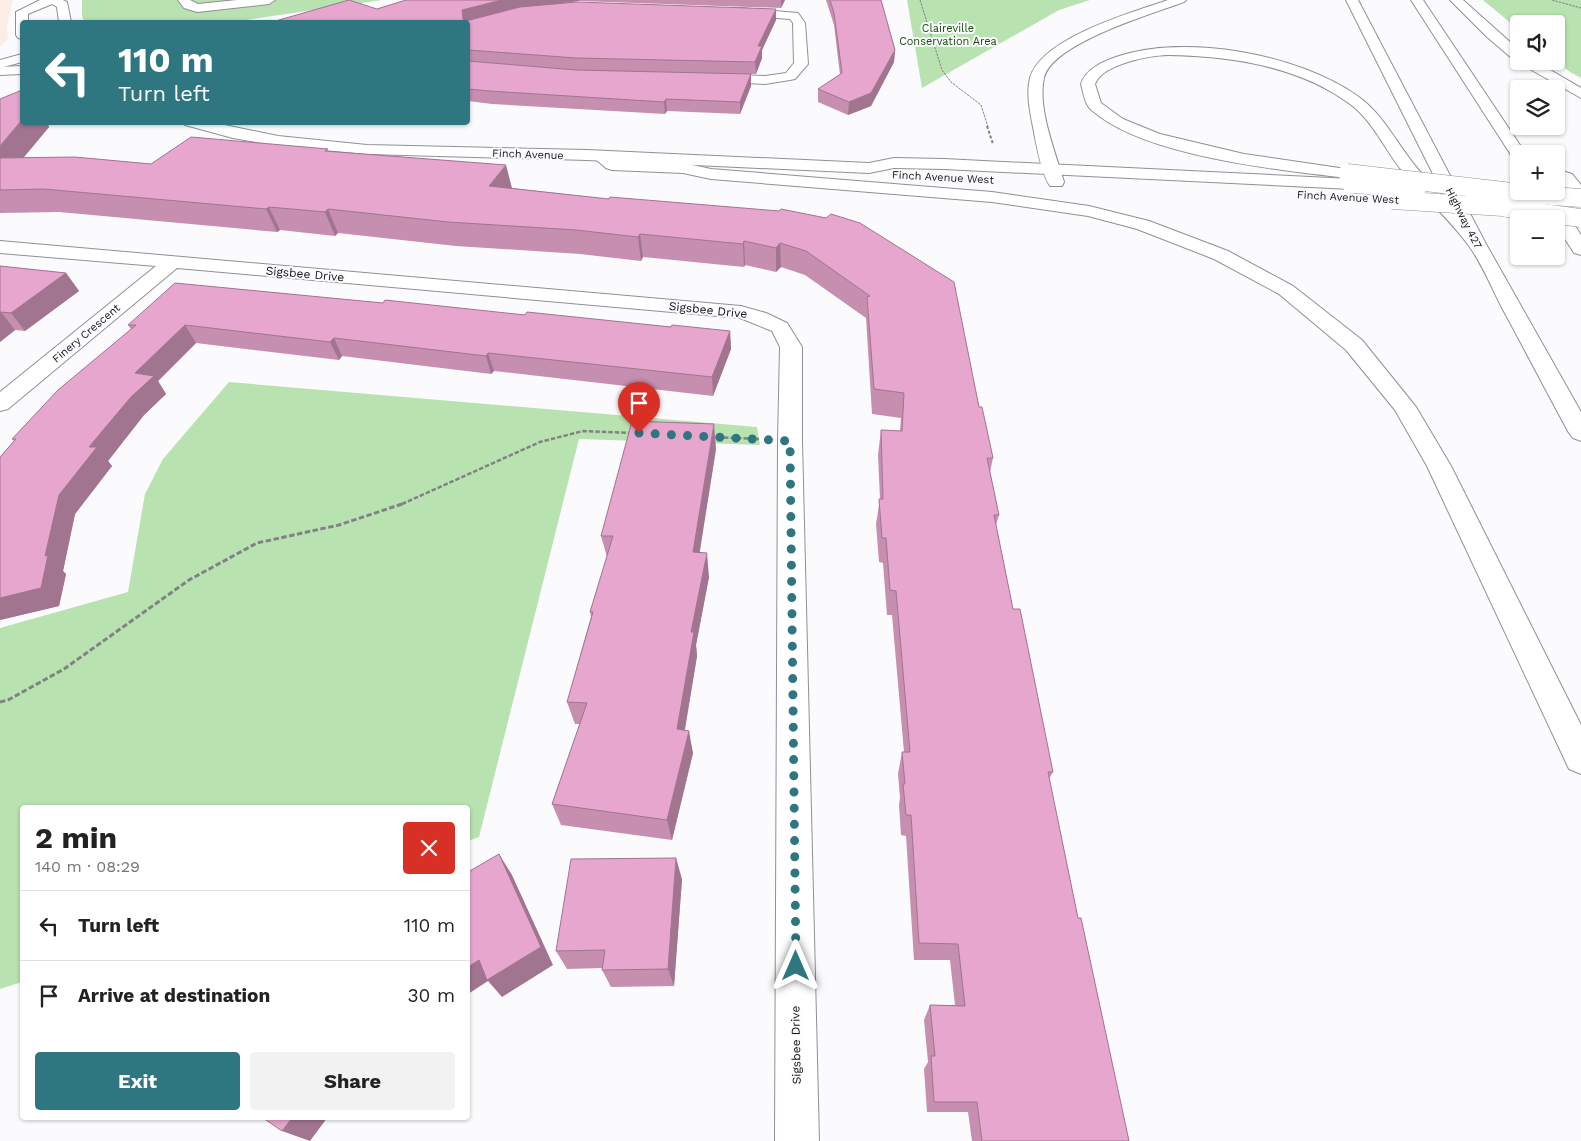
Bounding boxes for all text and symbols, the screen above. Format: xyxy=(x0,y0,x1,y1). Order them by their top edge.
map controls xyxy=(1510,15,1565,265)
button: sound xyxy=(1510,15,1565,70)
park label: Claireville Conservation Area xyxy=(899,22,997,48)
text: 110 m xyxy=(118,39,214,81)
icon: left xyxy=(35,40,100,105)
button: layers xyxy=(1510,80,1565,135)
text: Turn left xyxy=(118,81,210,106)
button: + xyxy=(1510,145,1565,200)
street label: Finch Avenue xyxy=(492,147,564,162)
street label: Finch Avenue West xyxy=(892,168,995,187)
street label: Highway 427 xyxy=(1443,186,1485,251)
street label: Finch Avenue West xyxy=(1297,188,1400,207)
button: − xyxy=(1510,210,1565,265)
street label: Sigsbee Drive xyxy=(265,264,345,284)
street label: Sigsbee Drive xyxy=(668,299,748,321)
street label: Finery Crescent xyxy=(50,301,123,365)
pin xyxy=(618,382,660,433)
icon: arrive xyxy=(625,389,653,417)
text: 2 min xyxy=(35,820,117,855)
button: close xyxy=(403,822,455,874)
text: 140 m · 08:29 xyxy=(35,857,140,876)
icon: left xyxy=(35,912,63,940)
text: Turn left xyxy=(78,914,159,937)
text: 110 m xyxy=(404,914,455,937)
position arrow xyxy=(769,939,821,991)
icon: arrive xyxy=(35,982,63,1010)
text: Arrive at destination xyxy=(78,984,270,1007)
text: 30 m xyxy=(408,984,455,1007)
street label: Sigsbee Drive xyxy=(788,1005,804,1085)
button: Exit xyxy=(35,1052,240,1110)
button: Share xyxy=(250,1052,455,1110)

